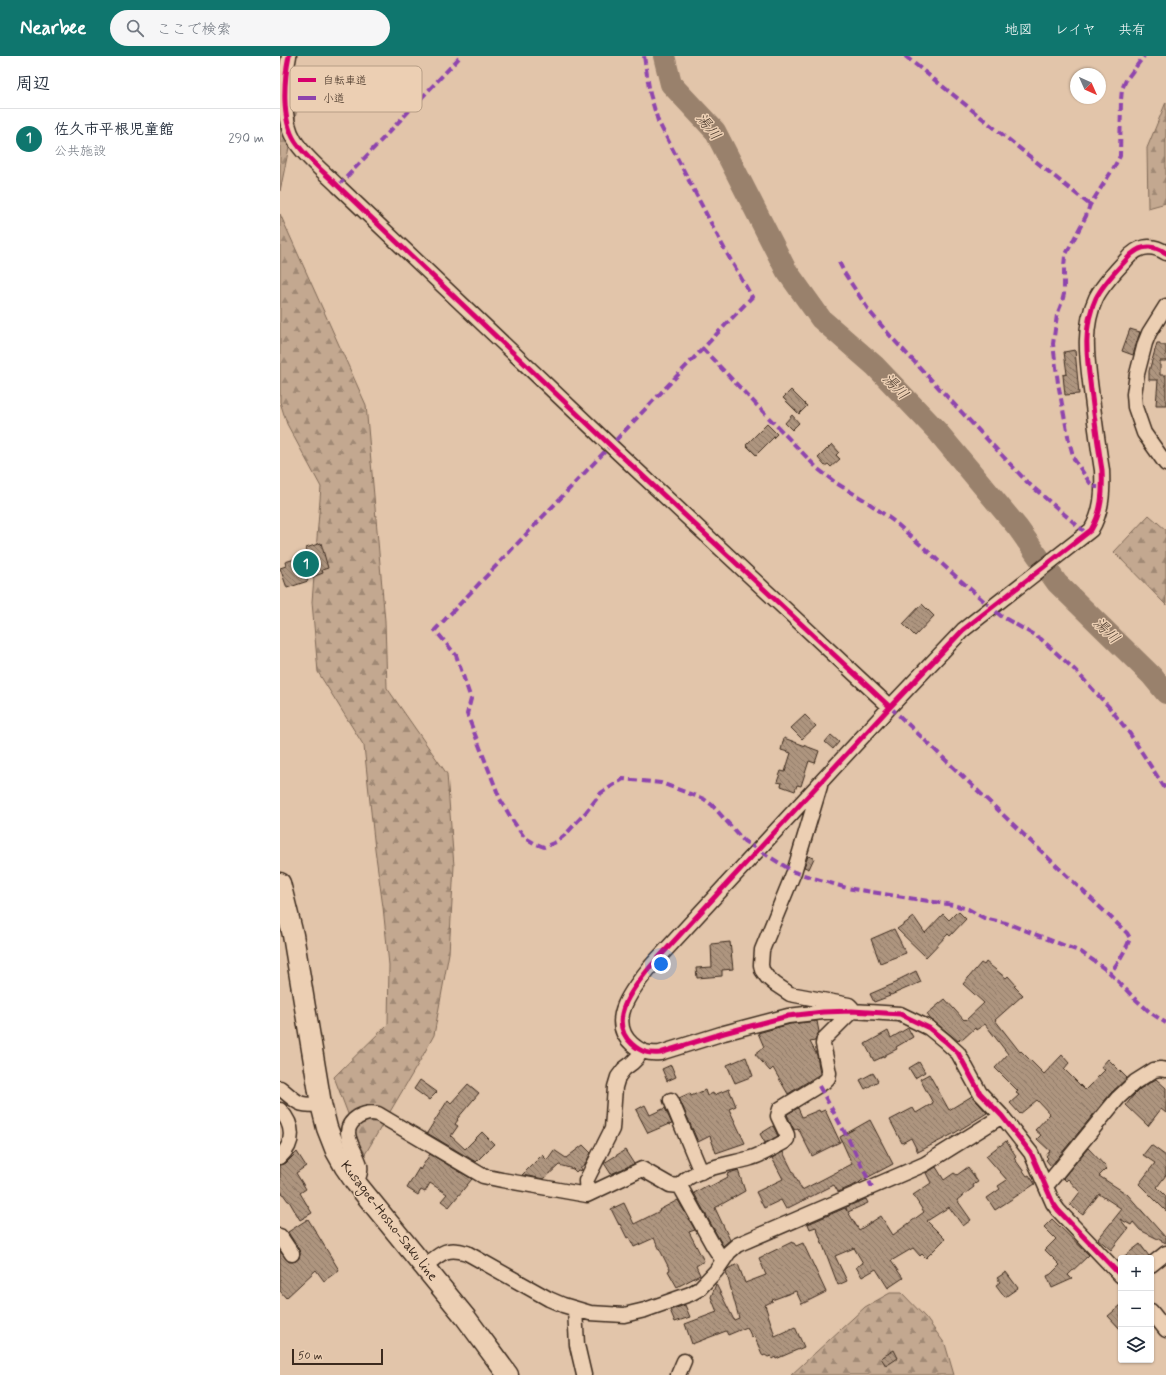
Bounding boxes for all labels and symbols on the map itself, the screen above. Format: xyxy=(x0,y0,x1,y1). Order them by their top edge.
legend xyxy=(290,66,422,112)
north arrow xyxy=(1070,68,1106,104)
text: 自転車道 xyxy=(323,74,367,88)
text: 小道 xyxy=(323,92,345,106)
water label: 湯川 xyxy=(691,109,725,145)
water label: 湯川 xyxy=(877,369,913,405)
pin: 1 xyxy=(293,549,319,579)
water label: 湯川 xyxy=(1088,613,1124,649)
your location xyxy=(651,954,671,974)
street label: Kusagoe-Hosho-Saku line xyxy=(336,1157,442,1286)
scale bar xyxy=(292,1347,383,1366)

